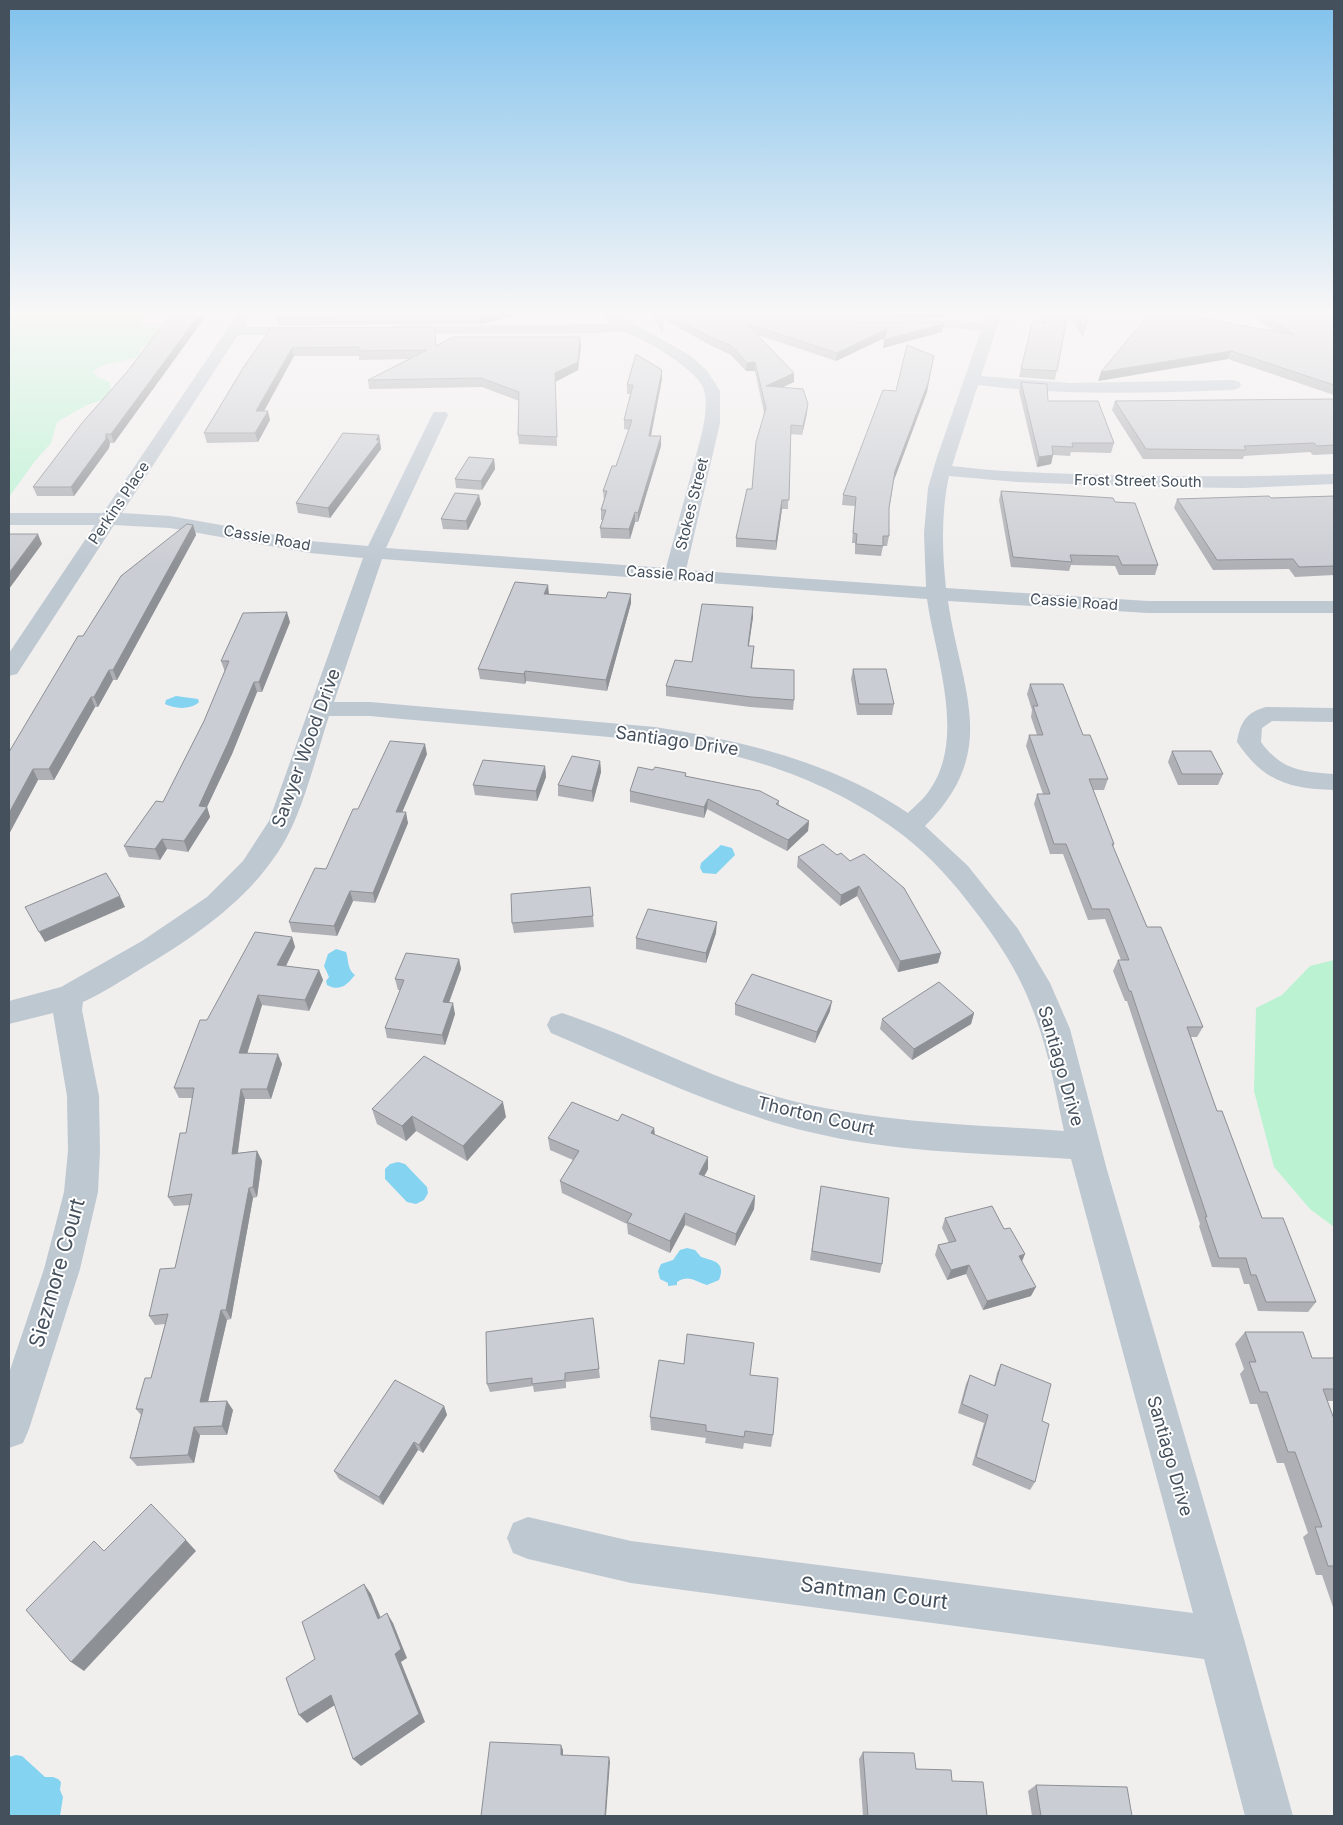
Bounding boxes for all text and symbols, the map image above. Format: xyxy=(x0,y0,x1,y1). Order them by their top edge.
street label: Stokes Street xyxy=(671,456,712,552)
street label: Perkins Place xyxy=(84,458,153,548)
street label: Frost Street South xyxy=(1074,470,1202,491)
street label: Cassie Road xyxy=(222,521,312,555)
street label: Cassie Road xyxy=(625,561,715,586)
street label: Cassie Road xyxy=(1029,589,1119,614)
street label: Sawyer Wood Drive xyxy=(267,665,344,830)
street label: Santiago Drive xyxy=(614,721,740,760)
street label: Santiago Drive xyxy=(1034,1003,1089,1128)
street label: Thorton Court xyxy=(755,1092,877,1139)
street label: Siezmore Court xyxy=(23,1195,90,1350)
street label: Santiago Drive xyxy=(1143,1393,1198,1518)
street label: Santman Court xyxy=(799,1571,949,1614)

